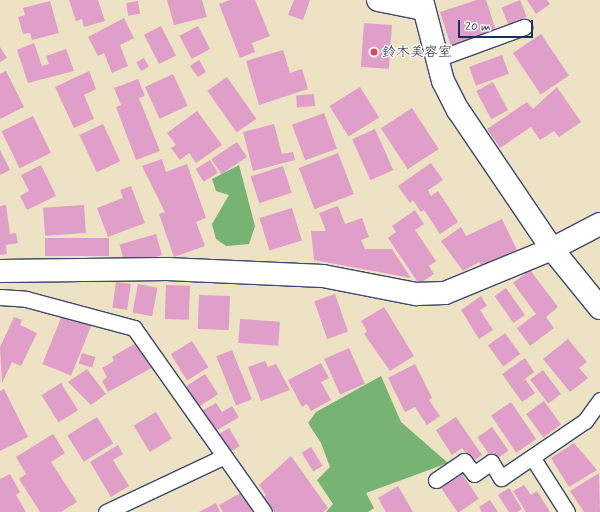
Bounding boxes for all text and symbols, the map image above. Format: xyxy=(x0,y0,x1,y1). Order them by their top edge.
scale bar xyxy=(460,12,535,38)
text: 20 m xyxy=(465,19,491,35)
place label: 鈴木美容室 xyxy=(382,44,452,60)
marker: 鈴木美容室 xyxy=(369,47,379,57)

